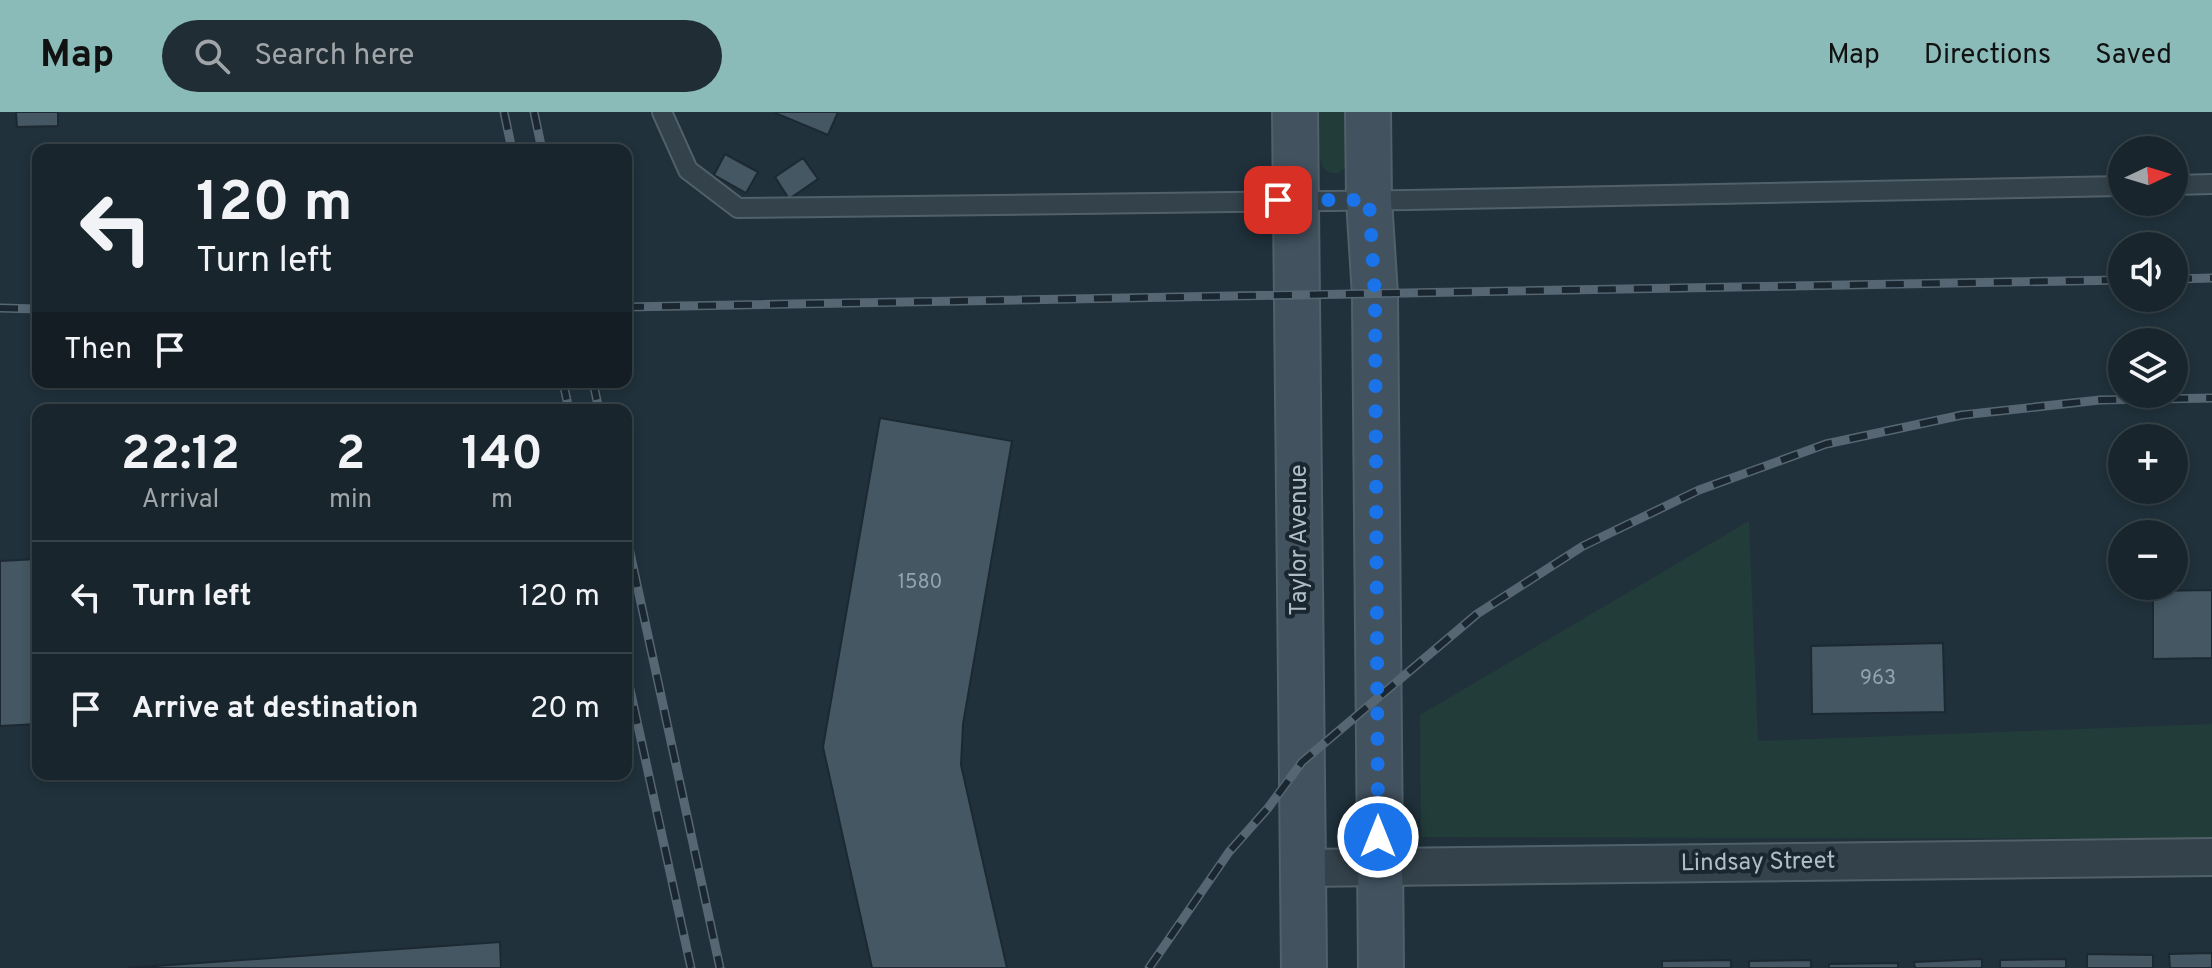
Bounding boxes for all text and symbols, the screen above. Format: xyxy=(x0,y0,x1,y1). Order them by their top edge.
search box xyxy=(162,20,722,92)
text: Map xyxy=(40,32,114,81)
icon: search xyxy=(190,34,234,78)
text: Search here xyxy=(254,38,414,75)
text: Map xyxy=(1827,38,1880,74)
text: Directions xyxy=(1924,38,2051,74)
text: Saved xyxy=(2095,38,2172,74)
north arrow xyxy=(2108,136,2188,216)
map controls xyxy=(2108,136,2188,600)
pin xyxy=(1244,166,1312,234)
text: 120 m xyxy=(196,170,353,240)
icon: left xyxy=(64,176,168,280)
icon: arrive xyxy=(1256,178,1300,222)
button: sound xyxy=(2108,232,2188,312)
text: Turn left xyxy=(196,239,333,285)
icon: arrive xyxy=(148,328,192,372)
button: layers xyxy=(2108,328,2188,408)
text: Then xyxy=(64,332,132,369)
button: + xyxy=(2108,424,2188,504)
text: 22:12 xyxy=(121,426,240,486)
text: 2 xyxy=(336,426,365,486)
text: 140 xyxy=(461,426,543,486)
street label: Taylor Avenue xyxy=(1285,464,1315,616)
text: Arrival xyxy=(142,484,219,517)
text: min xyxy=(329,484,372,517)
text: m xyxy=(491,484,513,517)
button: − xyxy=(2108,520,2188,600)
house number: 1580 xyxy=(898,570,942,596)
icon: left xyxy=(64,575,108,619)
text: Turn left xyxy=(132,579,252,616)
text: 120 m xyxy=(519,579,600,616)
house number: 963 xyxy=(1860,666,1896,692)
icon: arrive xyxy=(64,687,108,731)
text: Arrive at destination xyxy=(132,691,418,728)
text: 20 m xyxy=(530,691,600,728)
position arrow xyxy=(1336,795,1420,879)
street label: Lindsay Street xyxy=(1680,847,1836,879)

